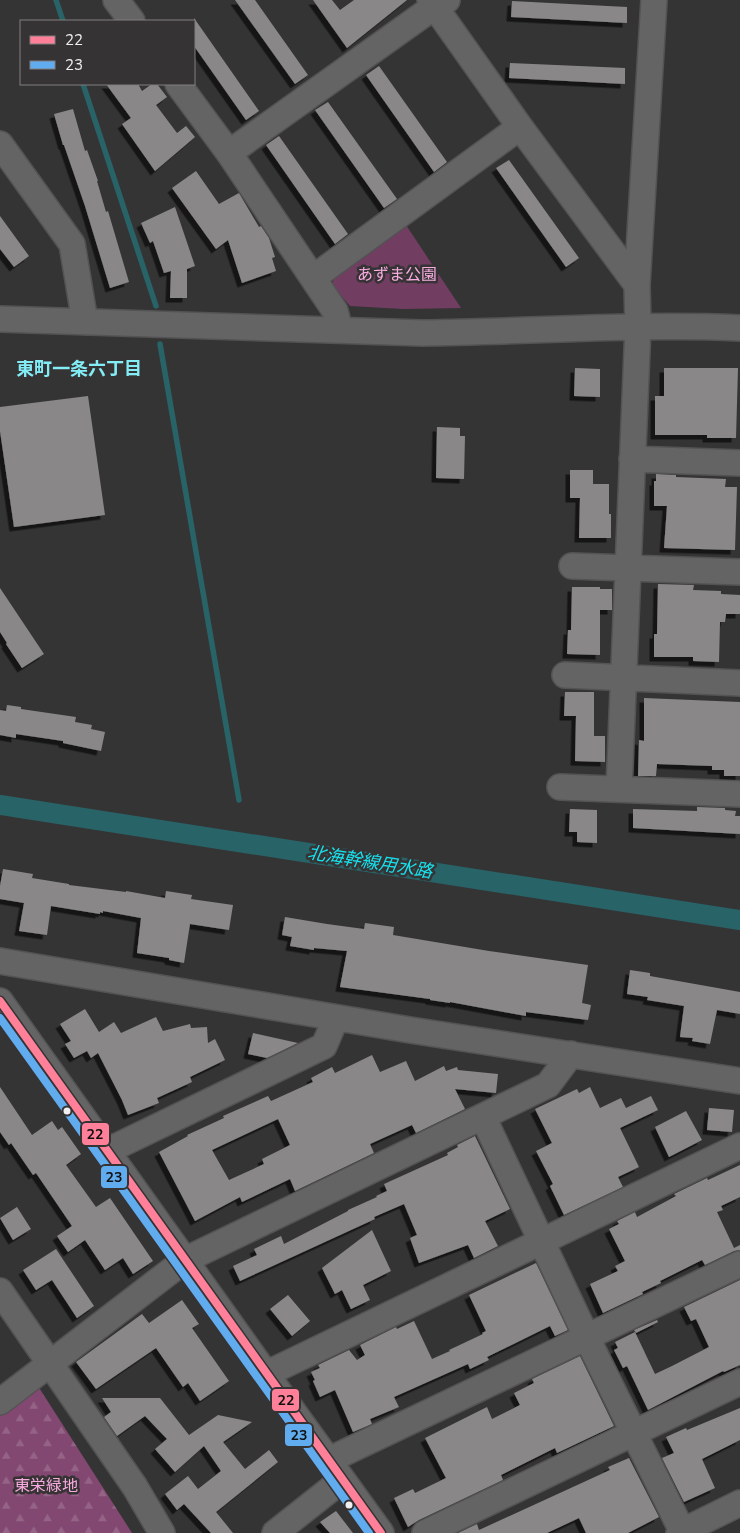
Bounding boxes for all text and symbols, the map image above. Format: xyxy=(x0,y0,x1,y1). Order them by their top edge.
legend xyxy=(20,20,195,85)
text: 22 xyxy=(65,30,83,50)
text: 23 xyxy=(65,55,83,75)
park label: あずま公園 xyxy=(357,264,437,286)
district label: 東町一条六丁目 xyxy=(16,357,142,381)
water label: 北海幹線用水路 xyxy=(306,840,436,884)
unlabelled marker xyxy=(62,1106,72,1116)
line badge: 22 xyxy=(81,1122,110,1146)
text: 22 xyxy=(87,1125,103,1144)
line badge: 23 xyxy=(100,1165,128,1189)
text: 23 xyxy=(106,1168,122,1187)
line badge: 22 xyxy=(271,1388,300,1412)
text: 22 xyxy=(278,1391,294,1410)
line badge: 23 xyxy=(284,1423,313,1447)
text: 23 xyxy=(291,1426,307,1445)
park label: 東栄緑地 xyxy=(14,1475,78,1497)
unlabelled marker xyxy=(344,1500,354,1510)

